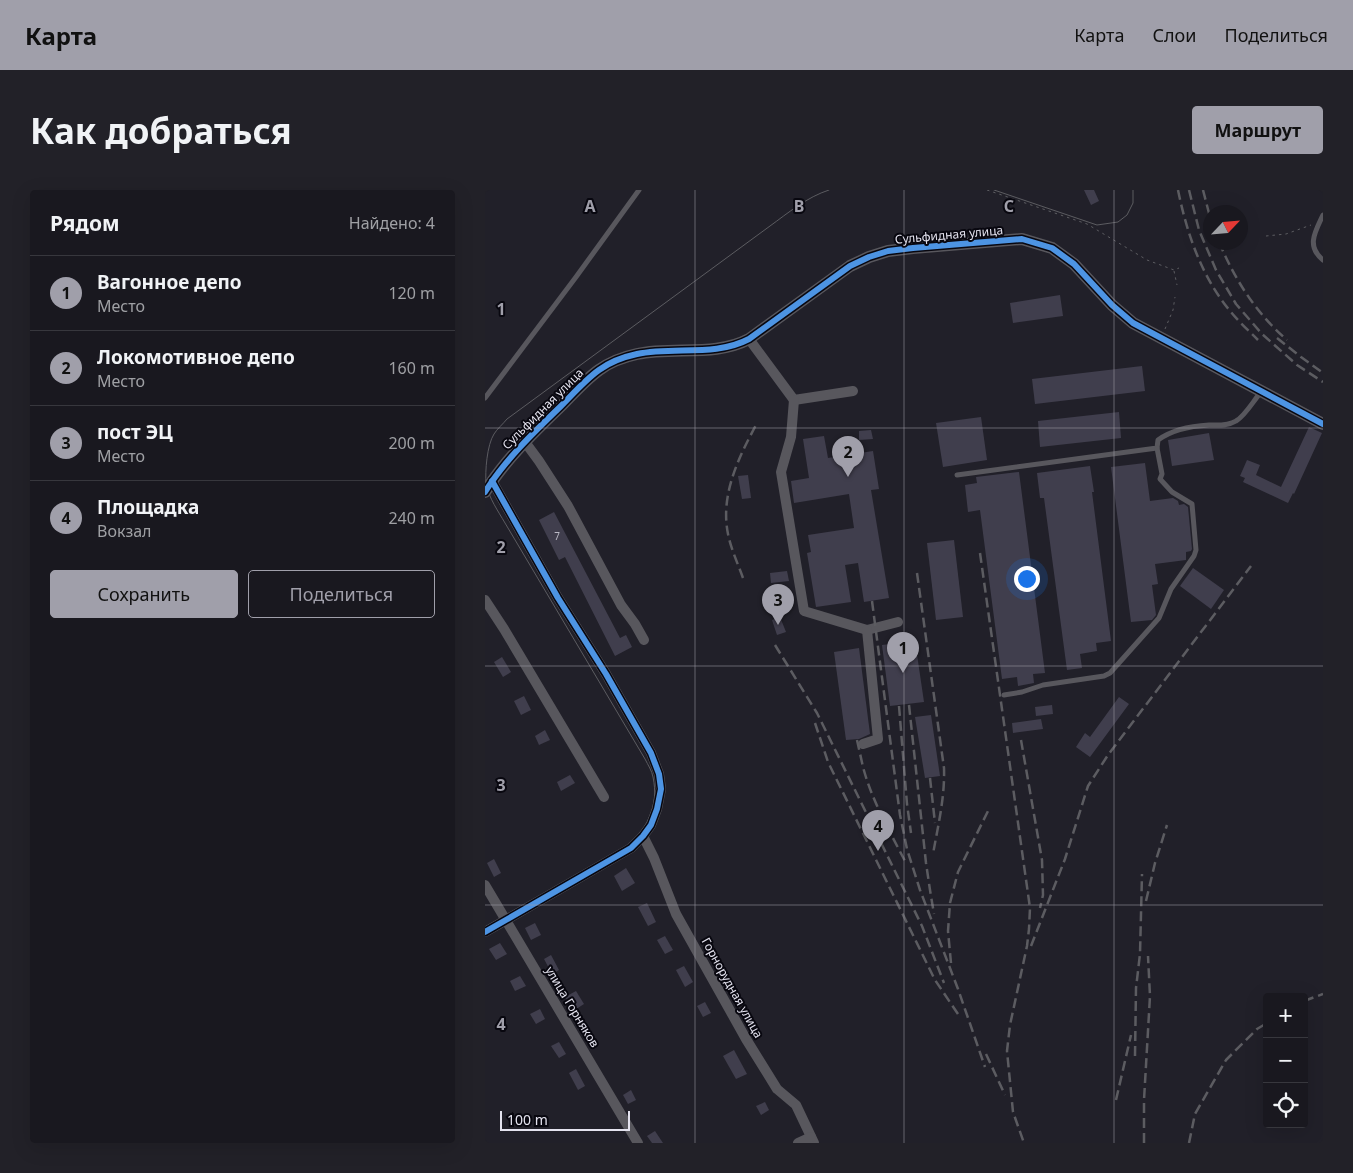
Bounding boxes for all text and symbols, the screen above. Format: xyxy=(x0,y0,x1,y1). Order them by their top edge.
text: Карта xyxy=(25,19,97,52)
text: Карта xyxy=(1074,23,1124,47)
text: Слои xyxy=(1152,23,1196,47)
text: Поделиться xyxy=(1224,23,1328,47)
button: Маршрут xyxy=(1192,106,1323,154)
text: Как добраться xyxy=(30,107,292,154)
text: A xyxy=(584,195,596,217)
text: B xyxy=(794,195,804,217)
text: C xyxy=(1004,195,1014,217)
north arrow xyxy=(1203,205,1248,250)
text: Рядом xyxy=(50,209,120,237)
text: Найдено: 4 xyxy=(349,212,435,234)
street label: Сульфидная улица xyxy=(894,221,1004,248)
text: Вагонное депо xyxy=(97,269,242,295)
text: 1 xyxy=(61,282,71,304)
text: 120 m xyxy=(388,282,435,304)
text: Место xyxy=(97,295,145,317)
text: 1 xyxy=(496,298,506,320)
text: Локомотивное депо xyxy=(97,344,295,370)
text: 2 xyxy=(61,357,71,379)
text: 160 m xyxy=(388,357,435,379)
street label: Сульфидная улица xyxy=(498,364,587,453)
text: Место xyxy=(97,370,145,392)
text: пост ЭЦ xyxy=(97,419,173,445)
text: 3 xyxy=(61,432,71,454)
text: 200 m xyxy=(388,432,435,454)
pin: 2 xyxy=(832,436,864,477)
text: Место xyxy=(97,445,145,467)
text: Площадка xyxy=(97,494,199,520)
text: 4 xyxy=(61,507,71,529)
text: 240 m xyxy=(388,507,435,529)
text: Вокзал xyxy=(97,520,152,542)
house number: 7 xyxy=(554,529,560,543)
text: 2 xyxy=(496,536,506,558)
your location xyxy=(1014,566,1040,592)
button: Сохранить xyxy=(50,570,238,618)
button: Поделиться xyxy=(248,570,435,618)
pin: 3 xyxy=(762,584,794,625)
pin: 1 xyxy=(887,632,919,673)
text: 3 xyxy=(496,774,506,796)
pin: 4 xyxy=(862,810,894,851)
street label: Горнорудная улица xyxy=(698,934,767,1041)
street label: улица Горняков xyxy=(542,963,603,1051)
map controls xyxy=(1263,993,1308,1128)
button: + xyxy=(1263,993,1308,1038)
text: 4 xyxy=(496,1013,506,1035)
button: − xyxy=(1263,1038,1308,1083)
button: locate xyxy=(1263,1083,1308,1128)
scale bar xyxy=(500,1108,630,1131)
text: 100 m xyxy=(507,1110,548,1129)

